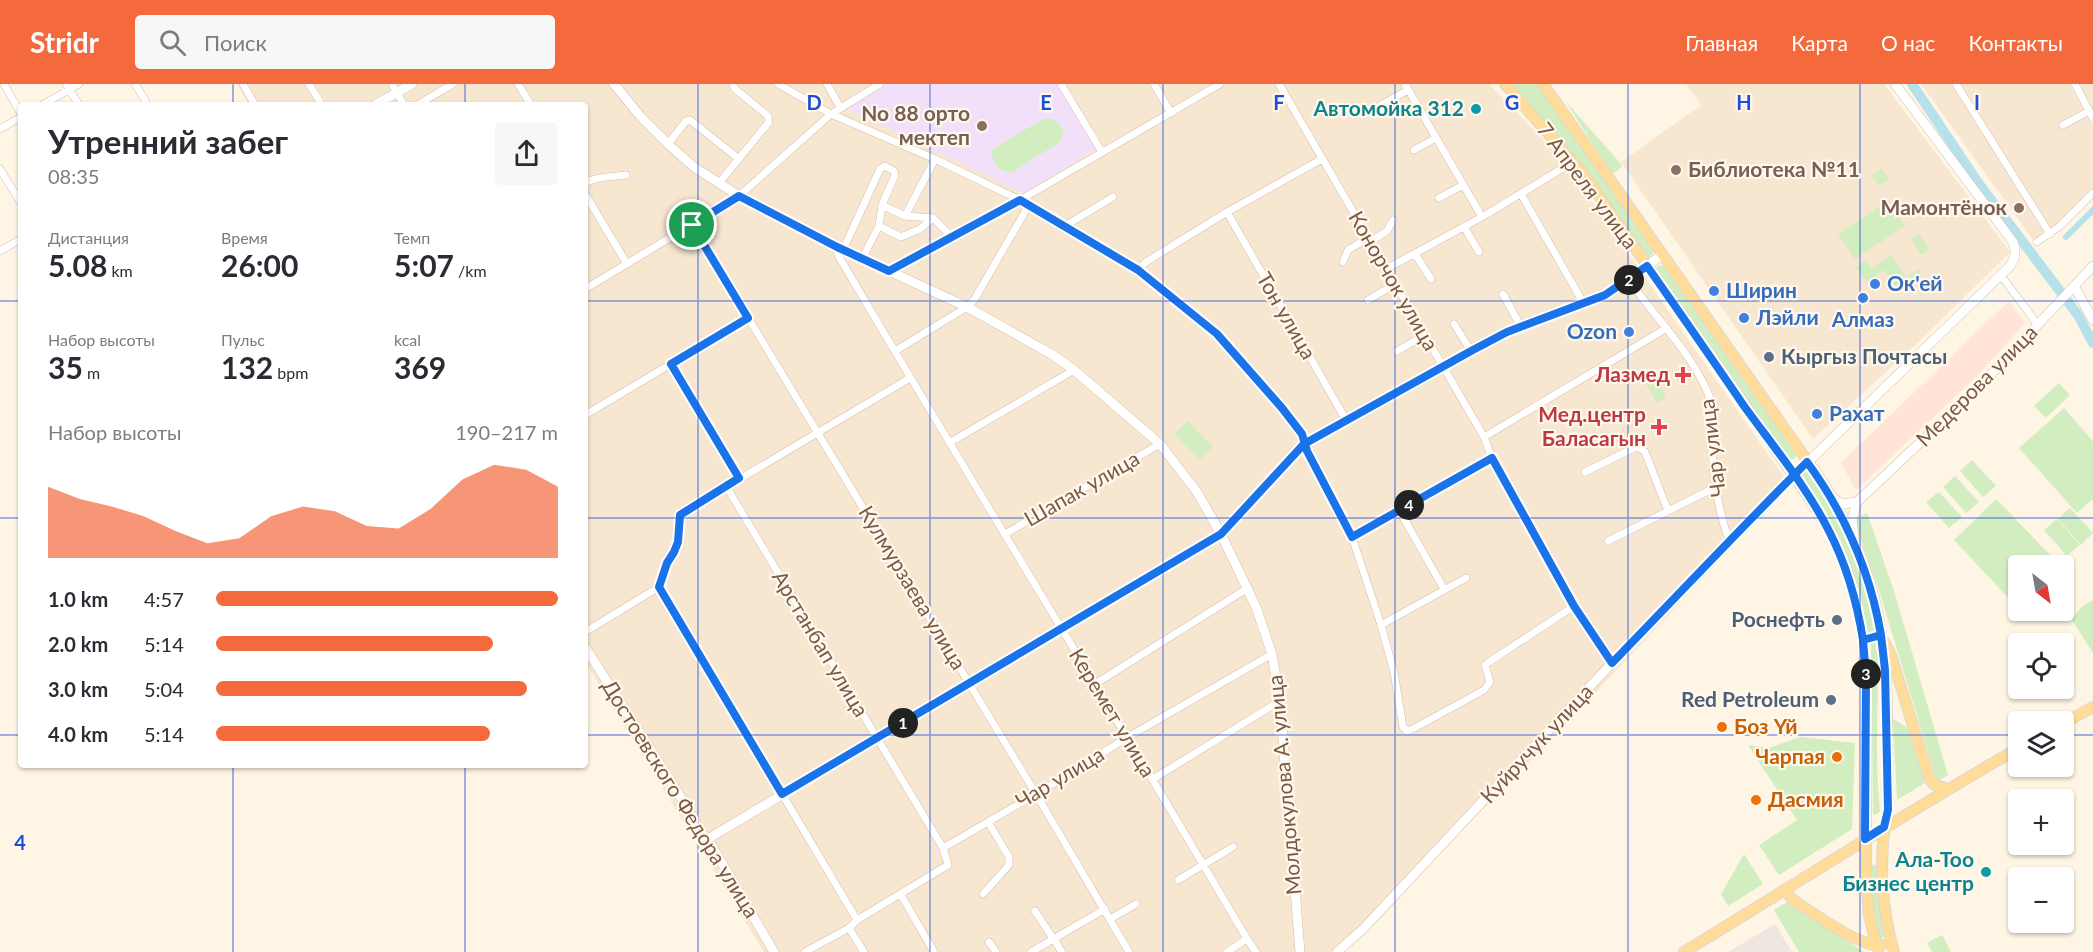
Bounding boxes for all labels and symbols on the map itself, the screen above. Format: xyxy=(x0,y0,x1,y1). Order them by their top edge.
text: D xyxy=(806,90,822,114)
text: E xyxy=(1040,90,1052,114)
text: F xyxy=(1273,90,1285,114)
text: G xyxy=(1505,90,1519,114)
text: H xyxy=(1736,90,1752,114)
text: I xyxy=(1974,90,1980,114)
place label: Автомойка 312 xyxy=(1312,95,1464,120)
place label: No 88 орто мектеп xyxy=(861,100,970,149)
marker: Автомойка 312 xyxy=(1469,102,1483,116)
street label: 7 Апреля улица xyxy=(1533,117,1644,253)
marker: No 88 орто мектеп xyxy=(975,119,989,133)
place label: Библиотека №11 xyxy=(1688,156,1860,181)
marker: Библиотека №11 xyxy=(1669,163,1683,177)
place label: Мамонтёнок xyxy=(1881,194,2008,219)
pin xyxy=(666,199,717,250)
marker: Мамонтёнок xyxy=(2012,201,2026,215)
street label: Конорчок улица xyxy=(1344,206,1444,354)
pin: 2 xyxy=(1614,265,1644,295)
street label: Тон улица xyxy=(1252,267,1322,363)
place label: Ок'ей xyxy=(1887,270,1943,295)
place label: Ширин xyxy=(1726,277,1797,302)
marker: Ок'ей xyxy=(1868,277,1882,291)
marker: Ширин xyxy=(1707,284,1721,298)
marker: Алмаз xyxy=(1856,291,1870,305)
place label: Лэйли xyxy=(1755,304,1819,329)
place label: Алмаз xyxy=(1831,306,1894,331)
marker: Лэйли xyxy=(1737,311,1751,325)
place label: Ozon xyxy=(1567,318,1617,343)
street label: Медерова улица xyxy=(1910,319,2042,451)
marker: Ozon xyxy=(1622,325,1636,339)
place label: Кыргыз Почтасы xyxy=(1781,343,1947,368)
marker: Кыргыз Почтасы xyxy=(1762,350,1776,364)
place label: Лазмед xyxy=(1594,361,1670,386)
marker: Лазмед xyxy=(1674,366,1692,384)
street label: Чар улица xyxy=(1693,398,1730,499)
place label: Рахат xyxy=(1829,400,1885,425)
place label: Мед.центр Баласагын xyxy=(1538,401,1646,450)
marker: Рахат xyxy=(1810,407,1824,421)
marker: Мед.центр Баласагын xyxy=(1650,418,1668,436)
street label: Шапак улица xyxy=(1019,445,1143,531)
pin: 4 xyxy=(1394,490,1424,520)
street label: Кулмурзаева улица xyxy=(854,501,972,674)
north arrow xyxy=(2008,555,2074,621)
street label: Арстанбап улица xyxy=(768,566,875,721)
place label: Роснефть xyxy=(1731,606,1825,631)
marker: Роснефть xyxy=(1830,613,1844,627)
street label: Керемет улица xyxy=(1065,643,1162,781)
pin: 3 xyxy=(1851,659,1881,689)
street label: Достоевского Федора улица xyxy=(597,674,765,922)
street label: Молдокулова А. улица xyxy=(1261,674,1306,896)
street label: Куйручук улица xyxy=(1474,678,1597,808)
place label: Red Petroleum xyxy=(1681,686,1819,711)
marker: Red Petroleum xyxy=(1824,693,1838,707)
pin: 1 xyxy=(888,708,918,738)
place label: Боз Үй xyxy=(1734,713,1798,738)
marker: Боз Үй xyxy=(1715,720,1729,734)
street label: Чар улица xyxy=(1011,741,1108,813)
place label: Чарпая xyxy=(1755,743,1825,768)
marker: Чарпая xyxy=(1830,750,1844,764)
place label: Дасмия xyxy=(1768,786,1844,811)
marker: Дасмия xyxy=(1749,793,1763,807)
text: 4 xyxy=(14,830,26,854)
place label: Ала-Тоо Бизнес центр xyxy=(1842,846,1974,895)
marker: Ала-Тоо Бизнес центр xyxy=(1979,865,1993,879)

